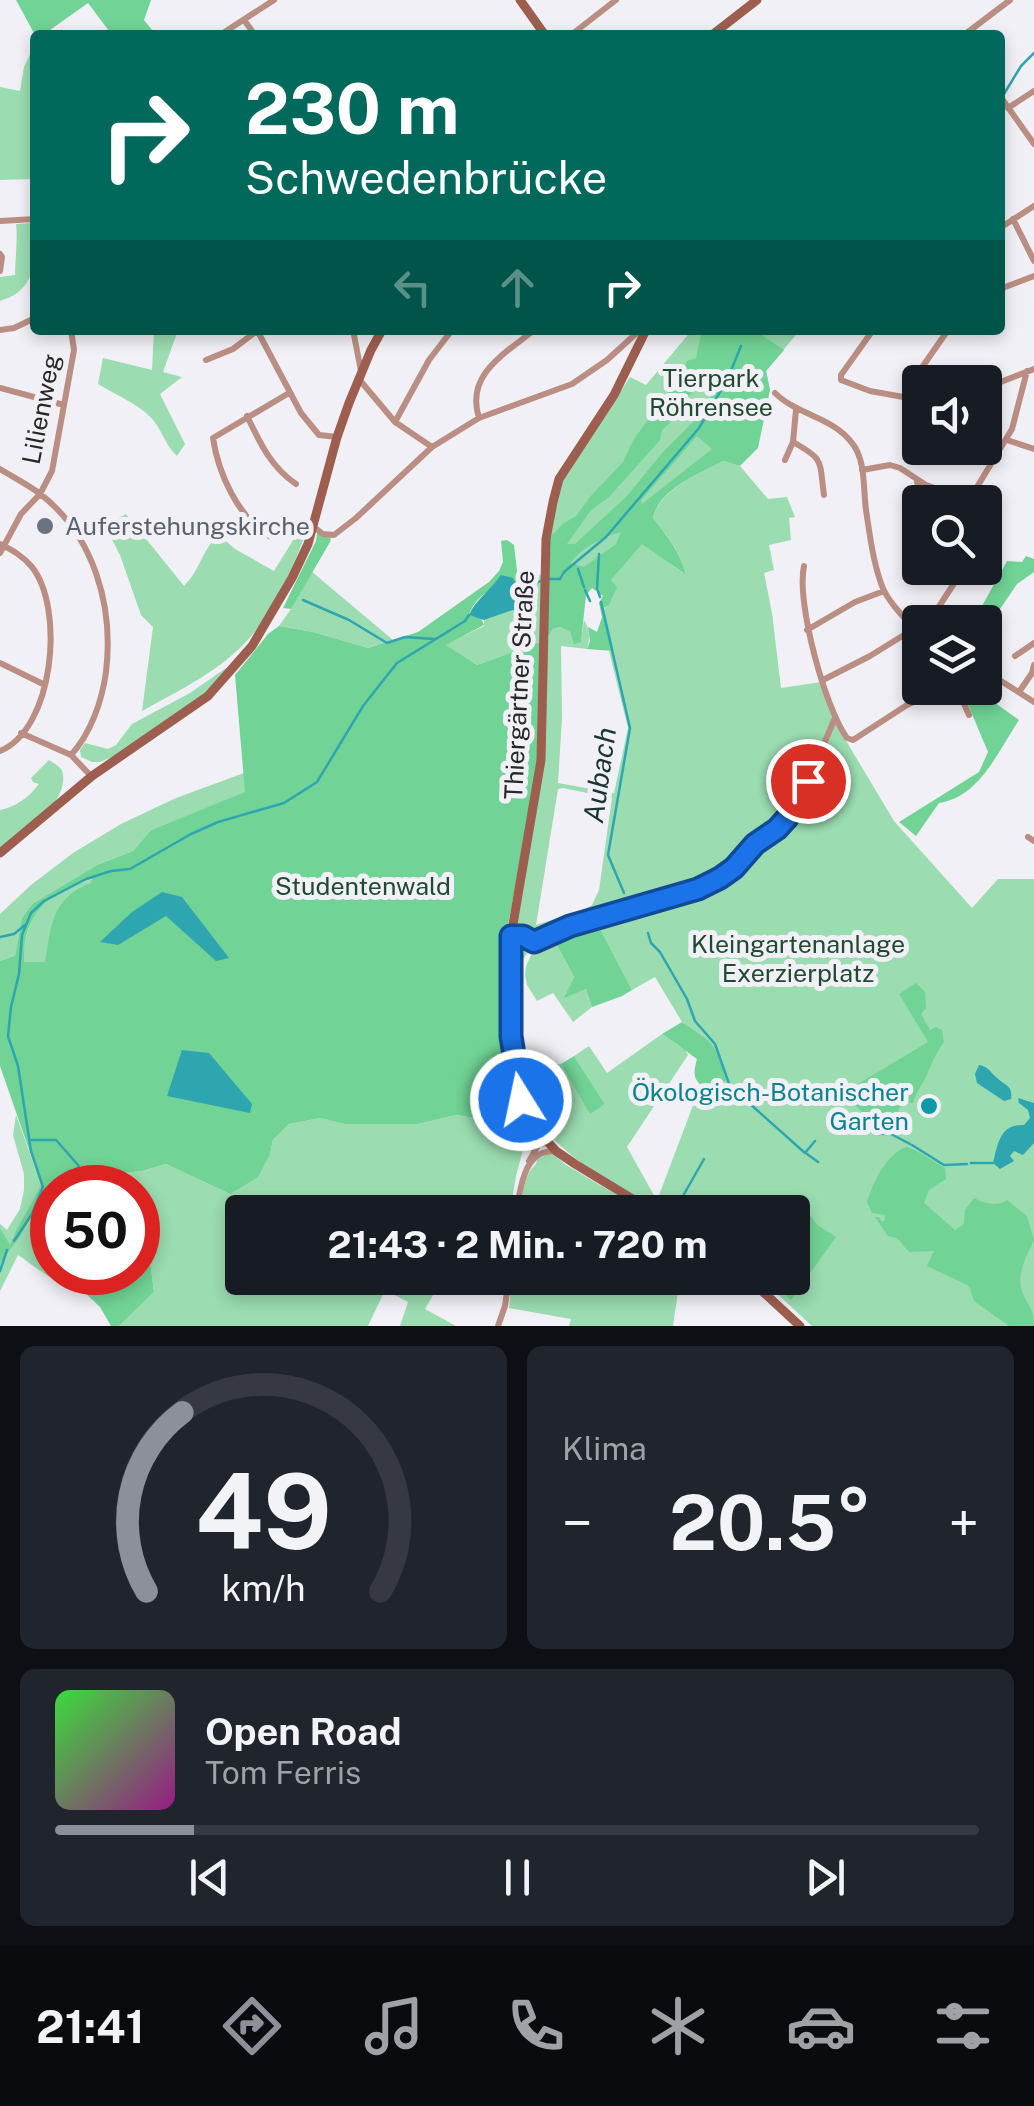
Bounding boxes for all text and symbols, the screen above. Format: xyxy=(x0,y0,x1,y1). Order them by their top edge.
text: 230 m xyxy=(245,67,459,150)
icon: right xyxy=(80,70,210,200)
text: Schwedenbrücke xyxy=(245,151,607,204)
icon: left xyxy=(385,260,440,315)
icon: ahead xyxy=(490,260,545,315)
icon: right xyxy=(595,260,650,315)
street label: Lilienweg xyxy=(16,351,66,467)
park label: Tierpark Röhrensee xyxy=(649,363,773,422)
map controls xyxy=(902,365,1002,705)
button: sound xyxy=(902,365,1002,465)
button: search xyxy=(902,485,1002,585)
place label: Auferstehungskirche xyxy=(65,511,310,541)
marker: Auferstehungskirche xyxy=(34,515,56,537)
street label: Thiergärtner Straße xyxy=(498,570,540,800)
button: layers xyxy=(902,605,1002,705)
water label: Aubach xyxy=(576,725,622,825)
pin xyxy=(766,739,851,824)
icon: arrive xyxy=(781,754,836,809)
park label: Studentenwald xyxy=(275,871,451,901)
park label: Kleingartenanlage Exerzierplatz xyxy=(691,929,905,988)
position arrow xyxy=(469,1048,573,1152)
place label: Ökologisch-Botanischer Garten xyxy=(632,1077,909,1136)
marker: Ökologisch-Botanischer Garten xyxy=(918,1095,940,1117)
speed limit sign: 50 xyxy=(30,1165,160,1295)
text: 21:43 · 2 Min. · 720 m xyxy=(327,1222,708,1267)
text: Klima xyxy=(562,1430,647,1467)
text: 49 xyxy=(195,1450,332,1572)
text: 20.5° xyxy=(669,1479,872,1567)
text: − xyxy=(562,1491,593,1555)
text: + xyxy=(948,1491,979,1555)
text: km/h xyxy=(221,1567,306,1609)
text: Open Road xyxy=(205,1709,402,1754)
text: Tom Ferris xyxy=(205,1754,361,1791)
icon: previous xyxy=(182,1850,237,1905)
icon: pause xyxy=(490,1850,545,1905)
icon: next xyxy=(798,1850,853,1905)
icon: directions xyxy=(217,1991,287,2061)
icon: music xyxy=(359,1991,429,2061)
icon: phone xyxy=(501,1991,571,2061)
icon: climate xyxy=(643,1991,713,2061)
icon: car xyxy=(786,1991,856,2061)
icon: filters xyxy=(928,1991,998,2061)
text: 21:41 xyxy=(36,2000,145,2053)

